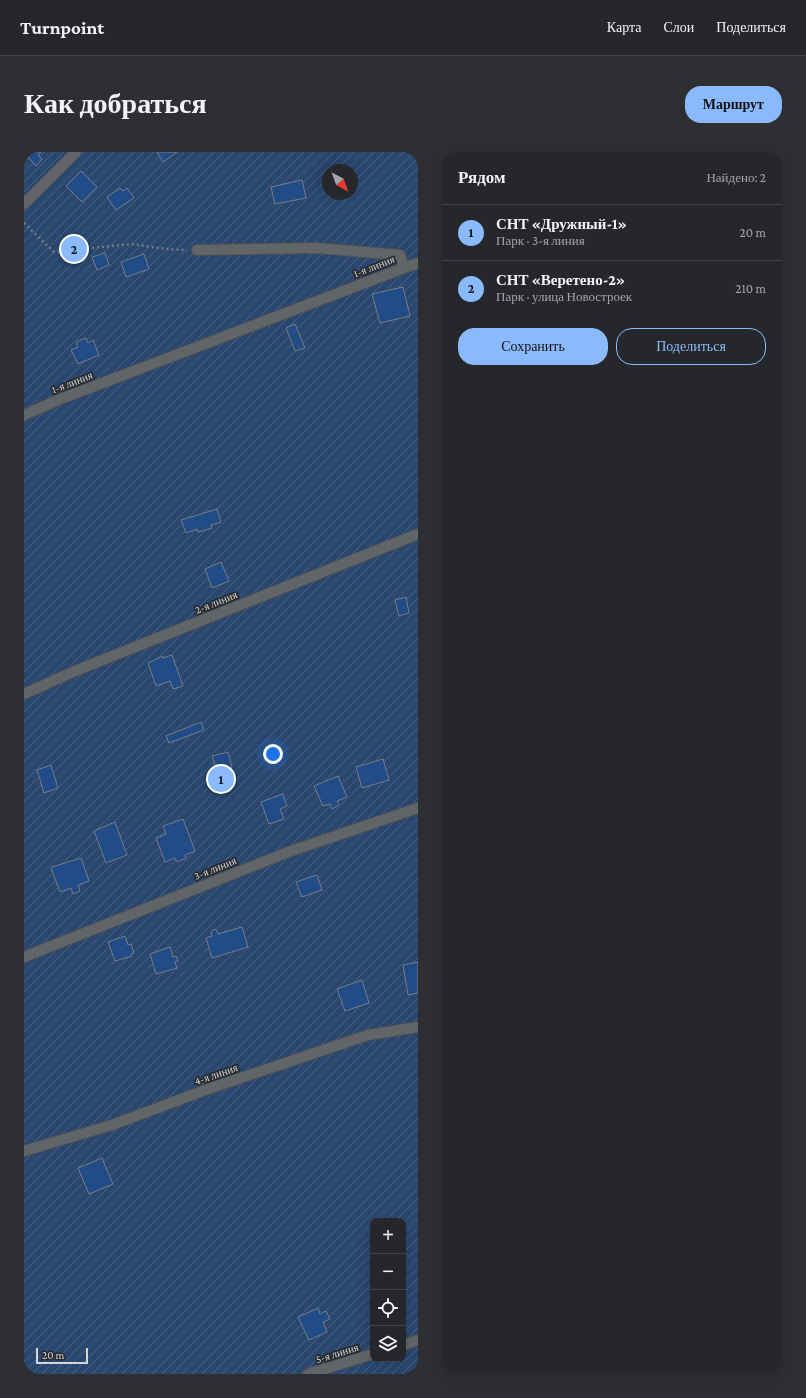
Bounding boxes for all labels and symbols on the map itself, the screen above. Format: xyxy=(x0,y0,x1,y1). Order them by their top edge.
north arrow xyxy=(322,164,358,200)
pin: 2 xyxy=(61,234,87,264)
street label: 1-я линия xyxy=(352,253,396,279)
street label: 1-я линия xyxy=(50,369,94,395)
street label: 2-я линия xyxy=(193,588,239,616)
your location xyxy=(263,744,283,764)
pin: 1 xyxy=(208,764,234,794)
street label: 3-я линия xyxy=(192,854,238,882)
street label: 4-я линия xyxy=(193,1061,239,1087)
street label: 5-я линия xyxy=(314,1341,360,1365)
scale bar xyxy=(36,1346,88,1365)

